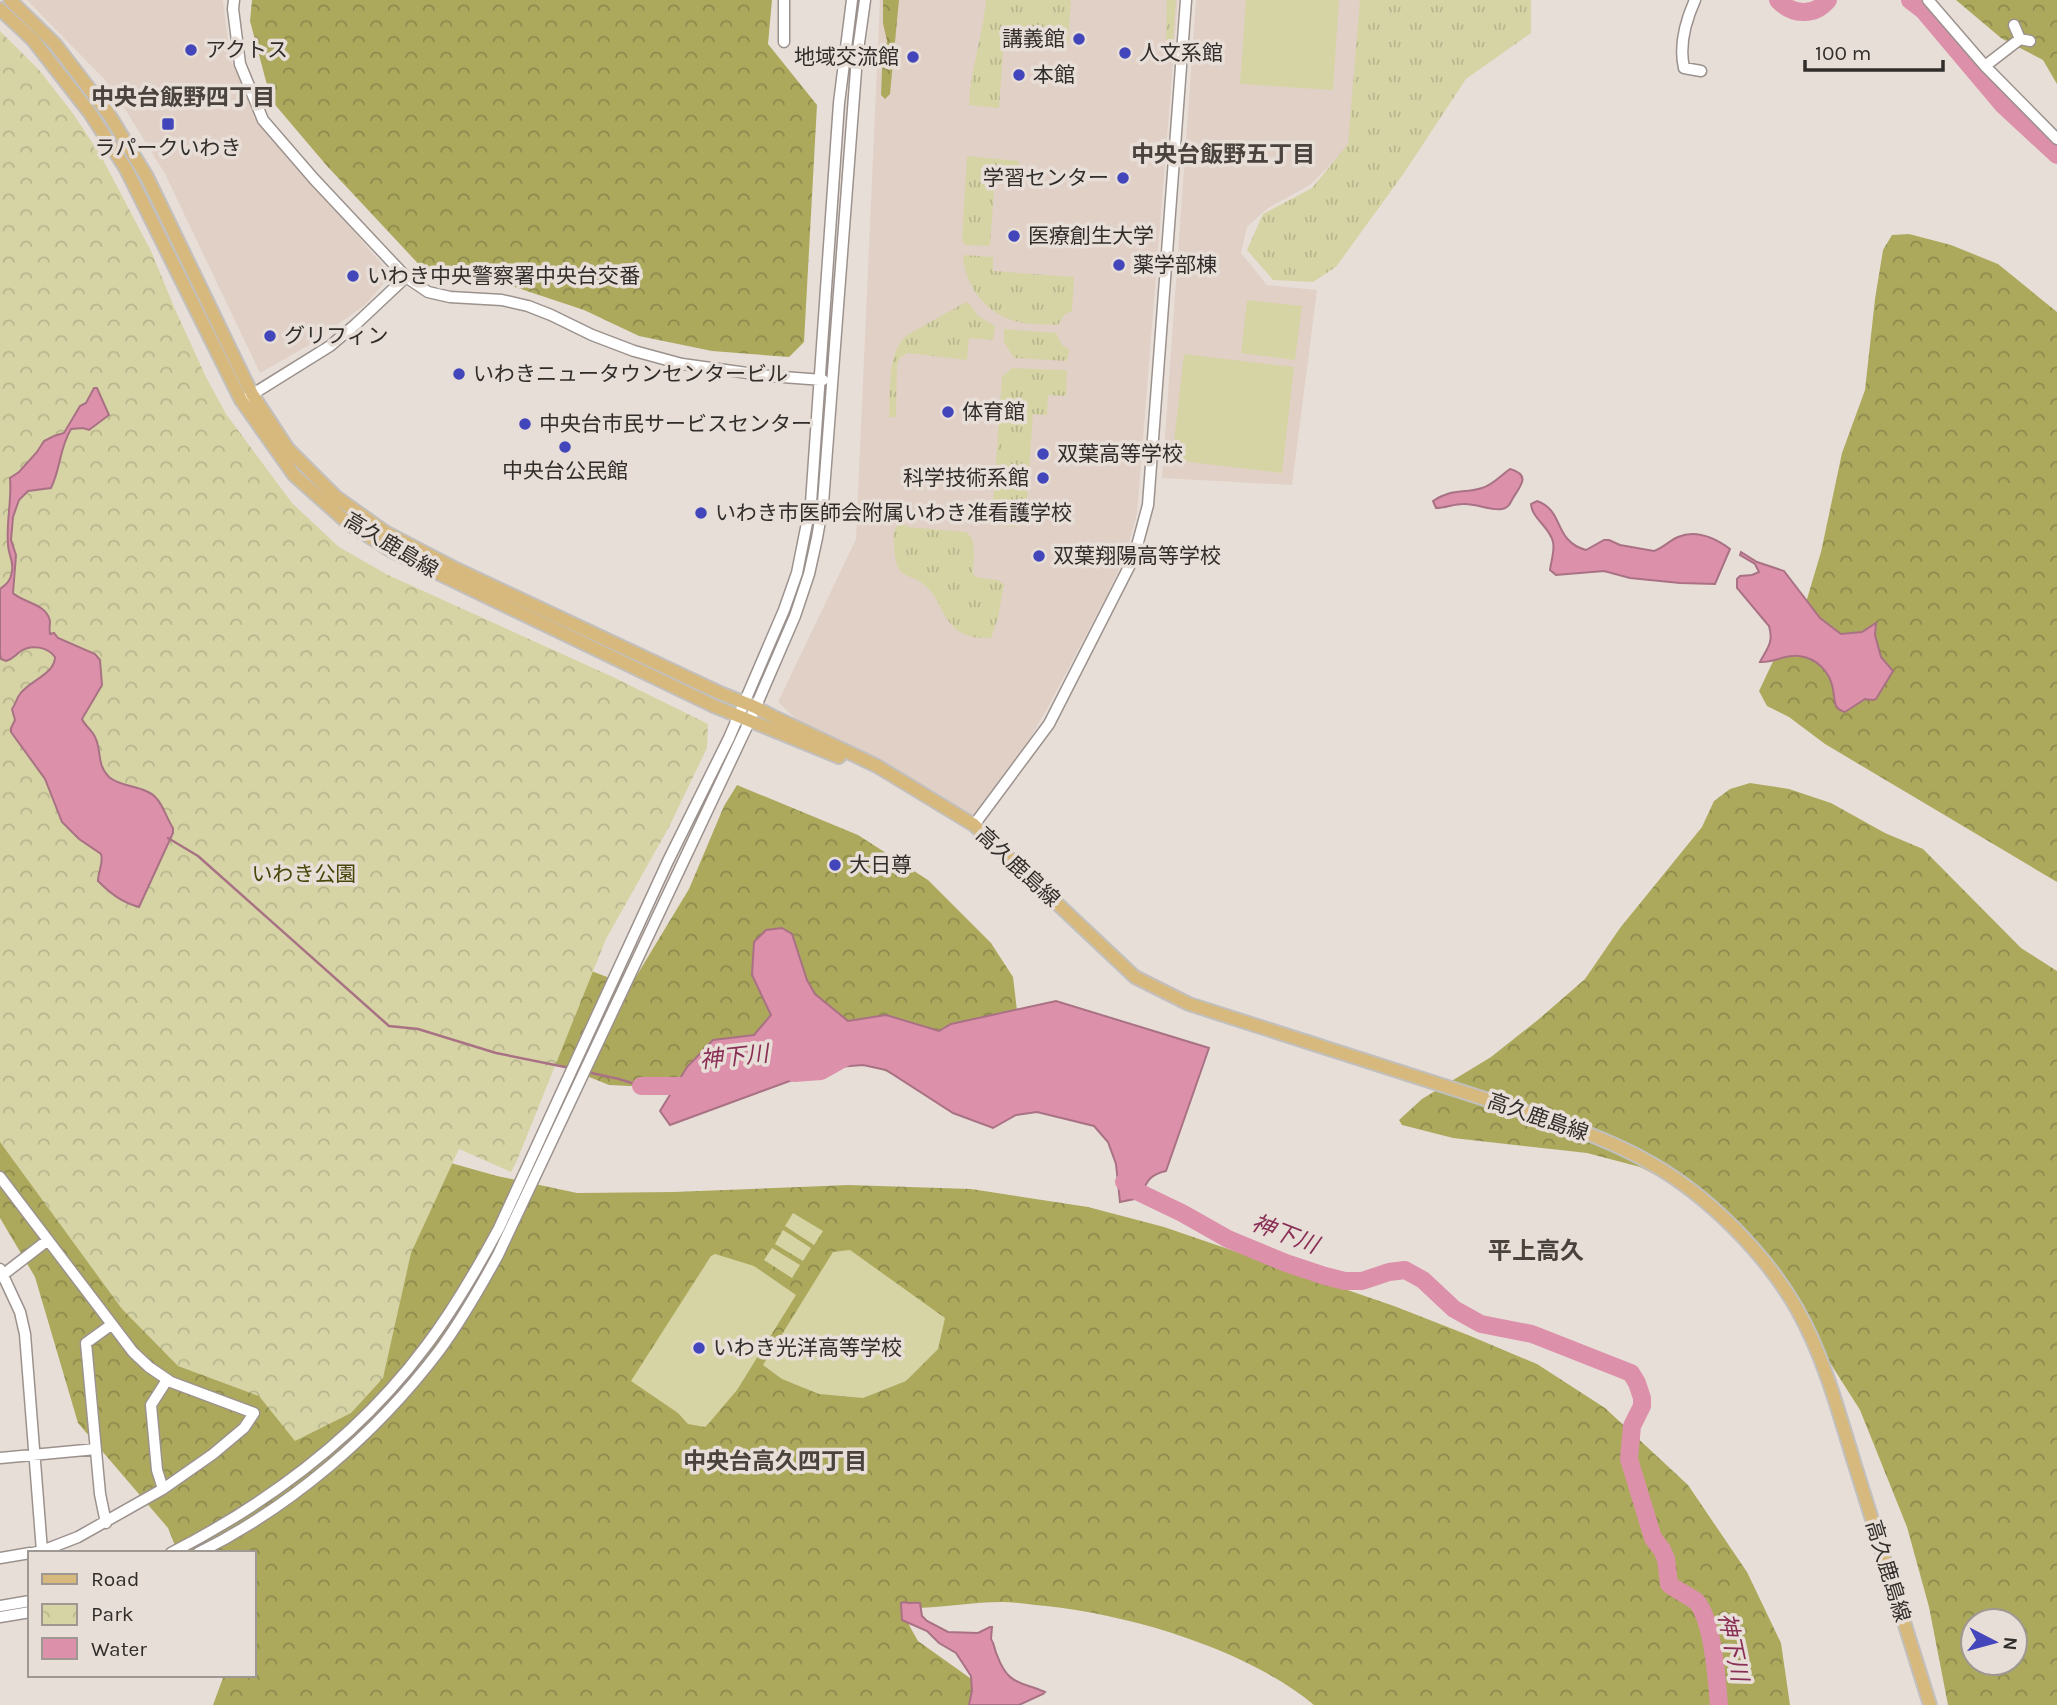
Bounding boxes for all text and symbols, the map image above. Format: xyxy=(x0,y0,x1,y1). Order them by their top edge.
place label: 講義館 xyxy=(1002,27,1065,51)
scale bar xyxy=(1805,28,1943,72)
marker: 講義館 xyxy=(1071,31,1087,47)
place label: アクトス xyxy=(205,38,288,62)
place label: 人文系館 xyxy=(1139,41,1223,65)
text: 100 m xyxy=(1815,41,1872,65)
marker: アクトス xyxy=(183,42,199,58)
place label: 地域交流館 xyxy=(794,45,899,69)
marker: 人文系館 xyxy=(1117,45,1133,61)
marker: 地域交流館 xyxy=(905,49,921,65)
place label: 本館 xyxy=(1033,63,1075,87)
marker: 本館 xyxy=(1011,67,1027,83)
district label: 中央台飯野四丁目 xyxy=(91,84,275,111)
marker: ラパークいわき xyxy=(160,116,176,132)
place label: ラパークいわき xyxy=(95,136,241,160)
district label: 中央台飯野五丁目 xyxy=(1131,141,1315,168)
place label: 学習センター xyxy=(983,166,1109,190)
marker: 学習センター xyxy=(1115,170,1131,186)
place label: 医療創生大学 xyxy=(1028,224,1154,248)
marker: 医療創生大学 xyxy=(1006,228,1022,244)
place label: 薬学部棟 xyxy=(1133,253,1217,277)
marker: 薬学部棟 xyxy=(1111,257,1127,273)
place label: いわき中央警察署中央台交番 xyxy=(367,264,640,288)
marker: いわき中央警察署中央台交番 xyxy=(345,268,361,284)
place label: グリフィン xyxy=(284,324,389,348)
marker: グリフィン xyxy=(262,328,278,344)
place label: いわきニュータウンセンタービル xyxy=(473,362,788,386)
marker: いわきニュータウンセンタービル xyxy=(451,366,467,382)
place label: 体育館 xyxy=(962,400,1025,424)
marker: 体育館 xyxy=(940,404,956,420)
place label: 中央台市民サービスセンター xyxy=(539,412,812,436)
marker: 中央台市民サービスセンター xyxy=(517,416,533,432)
marker: 中央台公民館 xyxy=(557,439,573,455)
place label: 双葉高等学校 xyxy=(1057,442,1183,466)
marker: 双葉高等学校 xyxy=(1035,446,1051,462)
place label: 中央台公民館 xyxy=(502,459,628,483)
place label: 科学技術系館 xyxy=(903,466,1029,490)
marker: 科学技術系館 xyxy=(1035,470,1051,486)
place label: いわき市医師会附属いわき准看護学校 xyxy=(715,501,1072,525)
marker: いわき市医師会附属いわき准看護学校 xyxy=(693,505,709,521)
street label: 高久鹿島線 xyxy=(340,508,442,582)
place label: 双葉翔陽高等学校 xyxy=(1053,544,1221,568)
marker: 双葉翔陽高等学校 xyxy=(1031,548,1047,564)
street label: 高久鹿島線 xyxy=(971,822,1065,912)
place label: 大日尊 xyxy=(849,853,912,877)
marker: 大日尊 xyxy=(827,857,843,873)
park label: いわき公園 xyxy=(252,862,357,886)
water label: 神下川 xyxy=(698,1040,773,1074)
street label: 高久鹿島線 xyxy=(1484,1089,1592,1145)
water label: 神下川 xyxy=(1248,1209,1325,1260)
district label: 平上高久 xyxy=(1488,1237,1584,1265)
place label: いわき光洋高等学校 xyxy=(713,1336,902,1360)
marker: いわき光洋高等学校 xyxy=(691,1340,707,1356)
district label: 中央台高久四丁目 xyxy=(683,1448,867,1475)
street label: 高久鹿島線 xyxy=(1861,1517,1915,1625)
legend xyxy=(28,1551,256,1677)
text: Road xyxy=(91,1567,139,1591)
text: Park xyxy=(91,1602,134,1626)
north arrow xyxy=(1959,1607,2029,1677)
water label: 神下川 xyxy=(1713,1610,1754,1686)
text: N xyxy=(1998,1636,2022,1652)
text: Water xyxy=(91,1637,147,1661)

